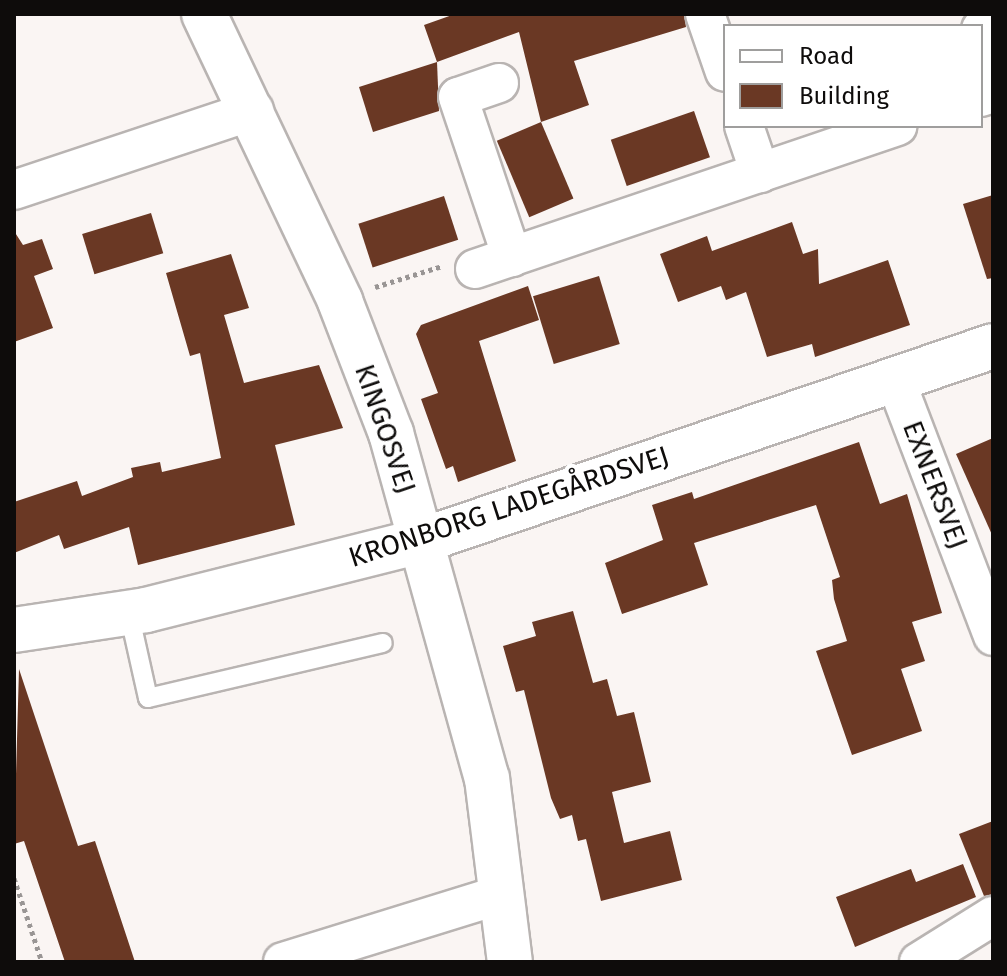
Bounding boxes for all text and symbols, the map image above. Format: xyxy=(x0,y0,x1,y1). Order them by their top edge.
legend xyxy=(723,24,983,128)
text: Road xyxy=(799,42,854,70)
text: Building xyxy=(799,82,889,110)
street label: KINGOSVEJ xyxy=(347,360,423,498)
street label: EXNERSVEJ xyxy=(895,416,975,554)
street label: KRONBORG LADEGÅRDSVEJ xyxy=(345,439,673,575)

